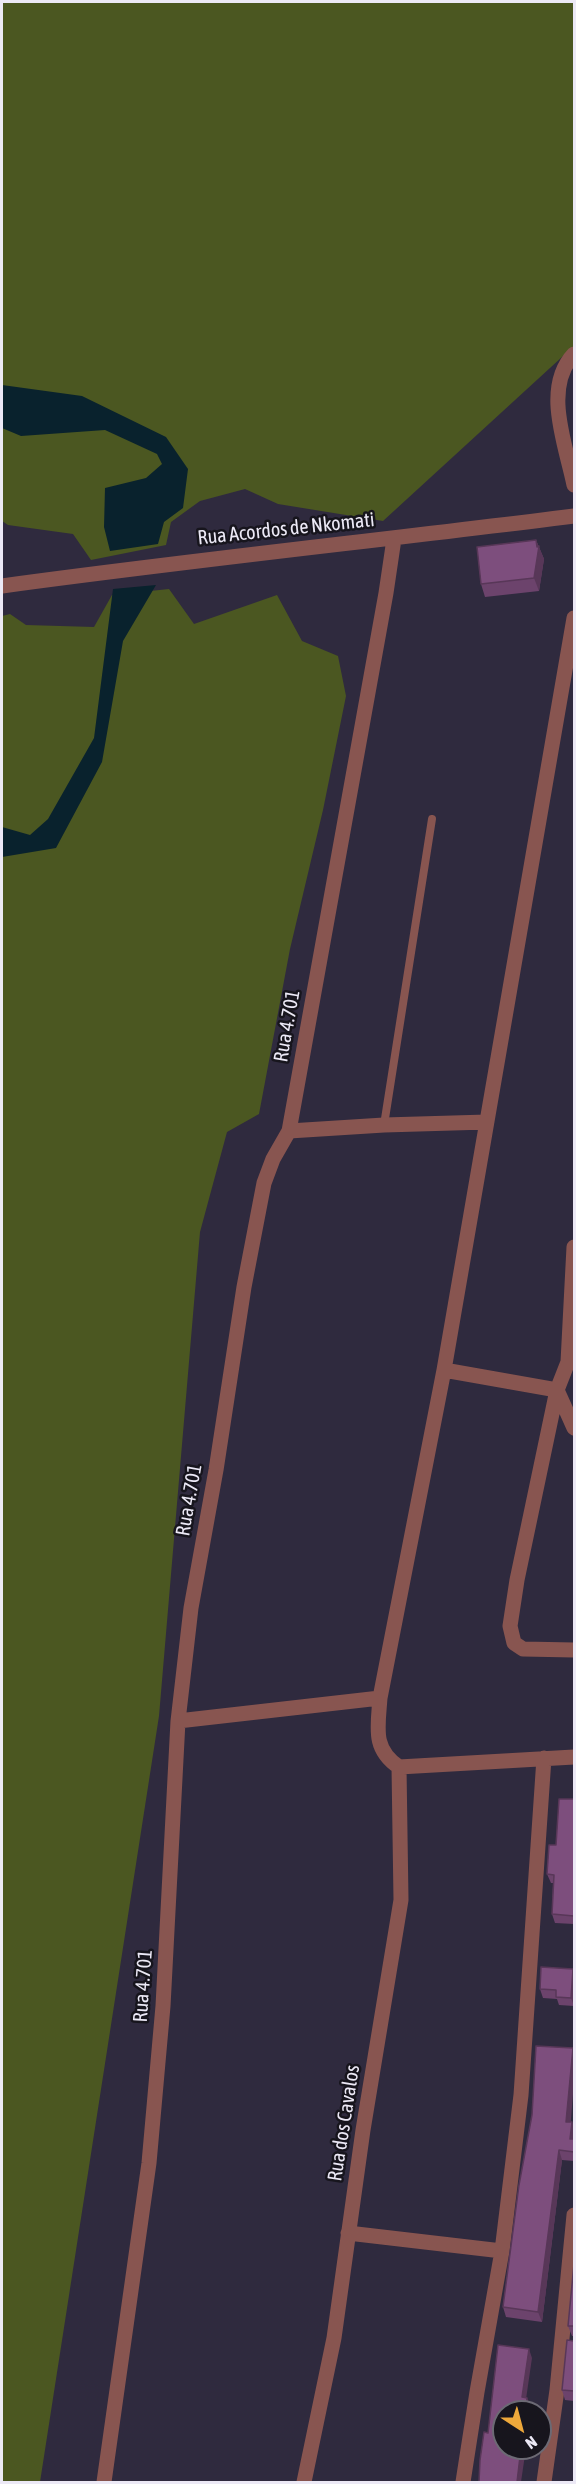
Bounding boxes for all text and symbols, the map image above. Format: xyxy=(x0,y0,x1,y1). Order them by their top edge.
street label: Rua Acordos de Nkomati xyxy=(196,508,376,550)
street label: Rua 4.701 xyxy=(269,988,305,1064)
street label: Rua 4.701 xyxy=(171,1462,207,1538)
street label: Rua 4.701 xyxy=(128,1949,158,2023)
street label: Rua dos Cavalos xyxy=(323,2063,365,2183)
north arrow xyxy=(492,2400,552,2460)
text: N xyxy=(522,2433,541,2453)

